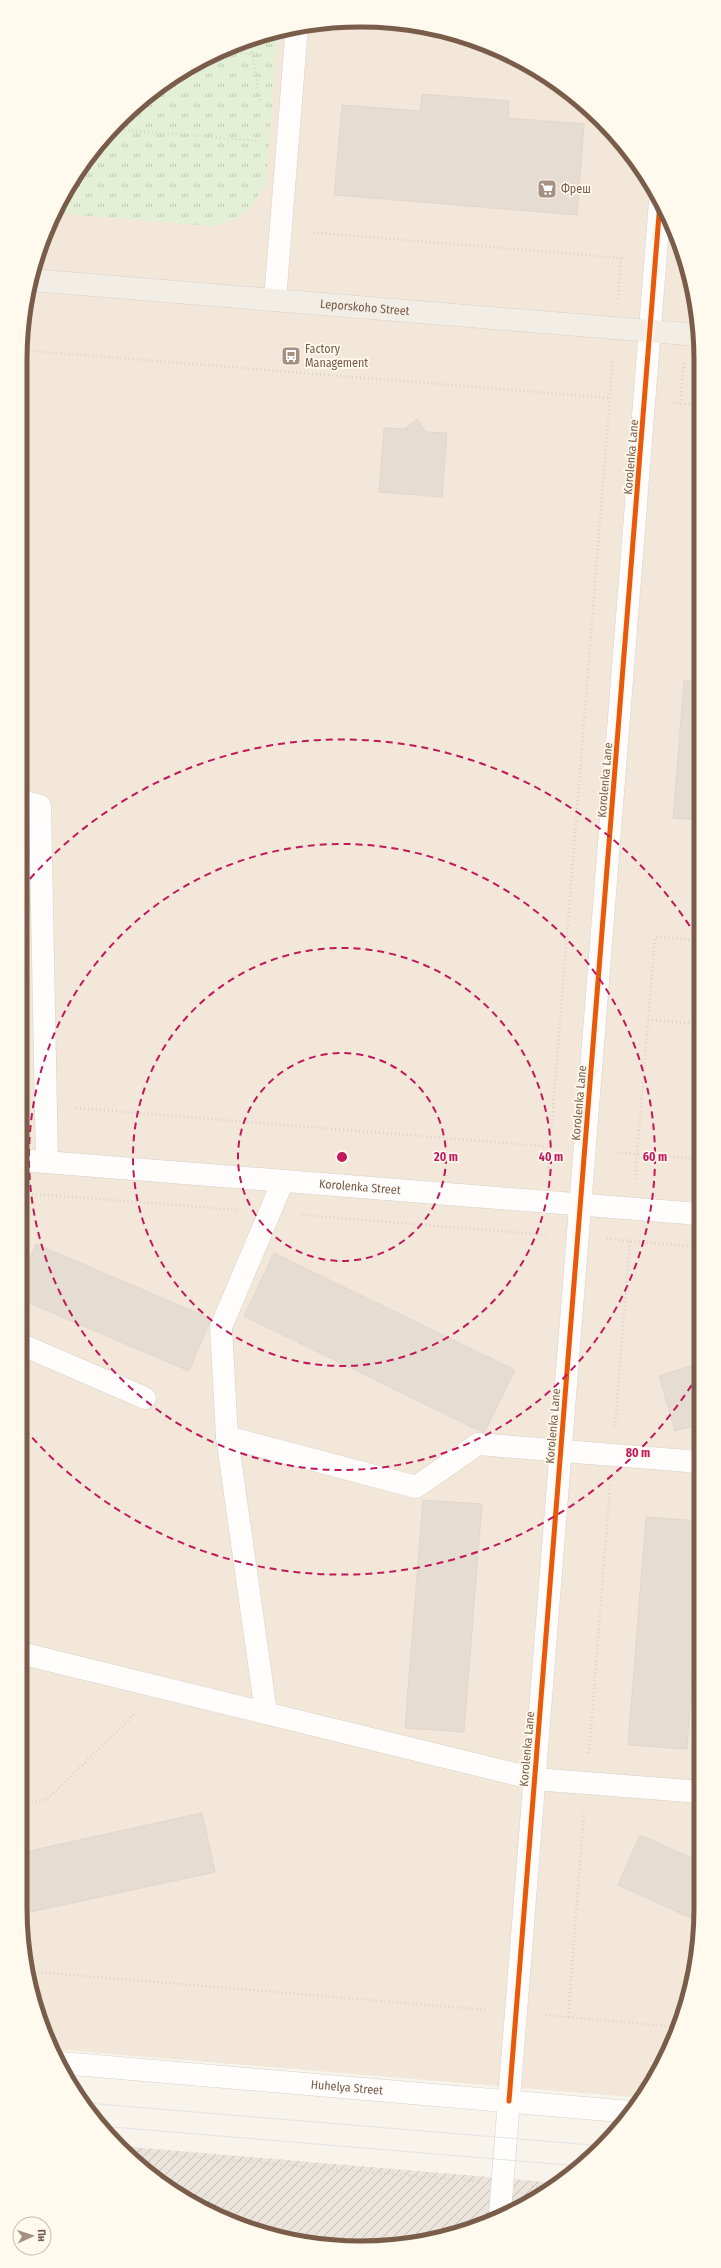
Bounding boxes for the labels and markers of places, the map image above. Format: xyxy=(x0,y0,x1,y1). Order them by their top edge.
supermarket icon: Фреш xyxy=(536,178,558,200)
place label: Фреш xyxy=(561,182,591,196)
place label: Factory Management xyxy=(305,342,368,370)
bus stop icon: Factory Management xyxy=(280,345,302,367)
centre of rings xyxy=(335,1150,349,1164)

